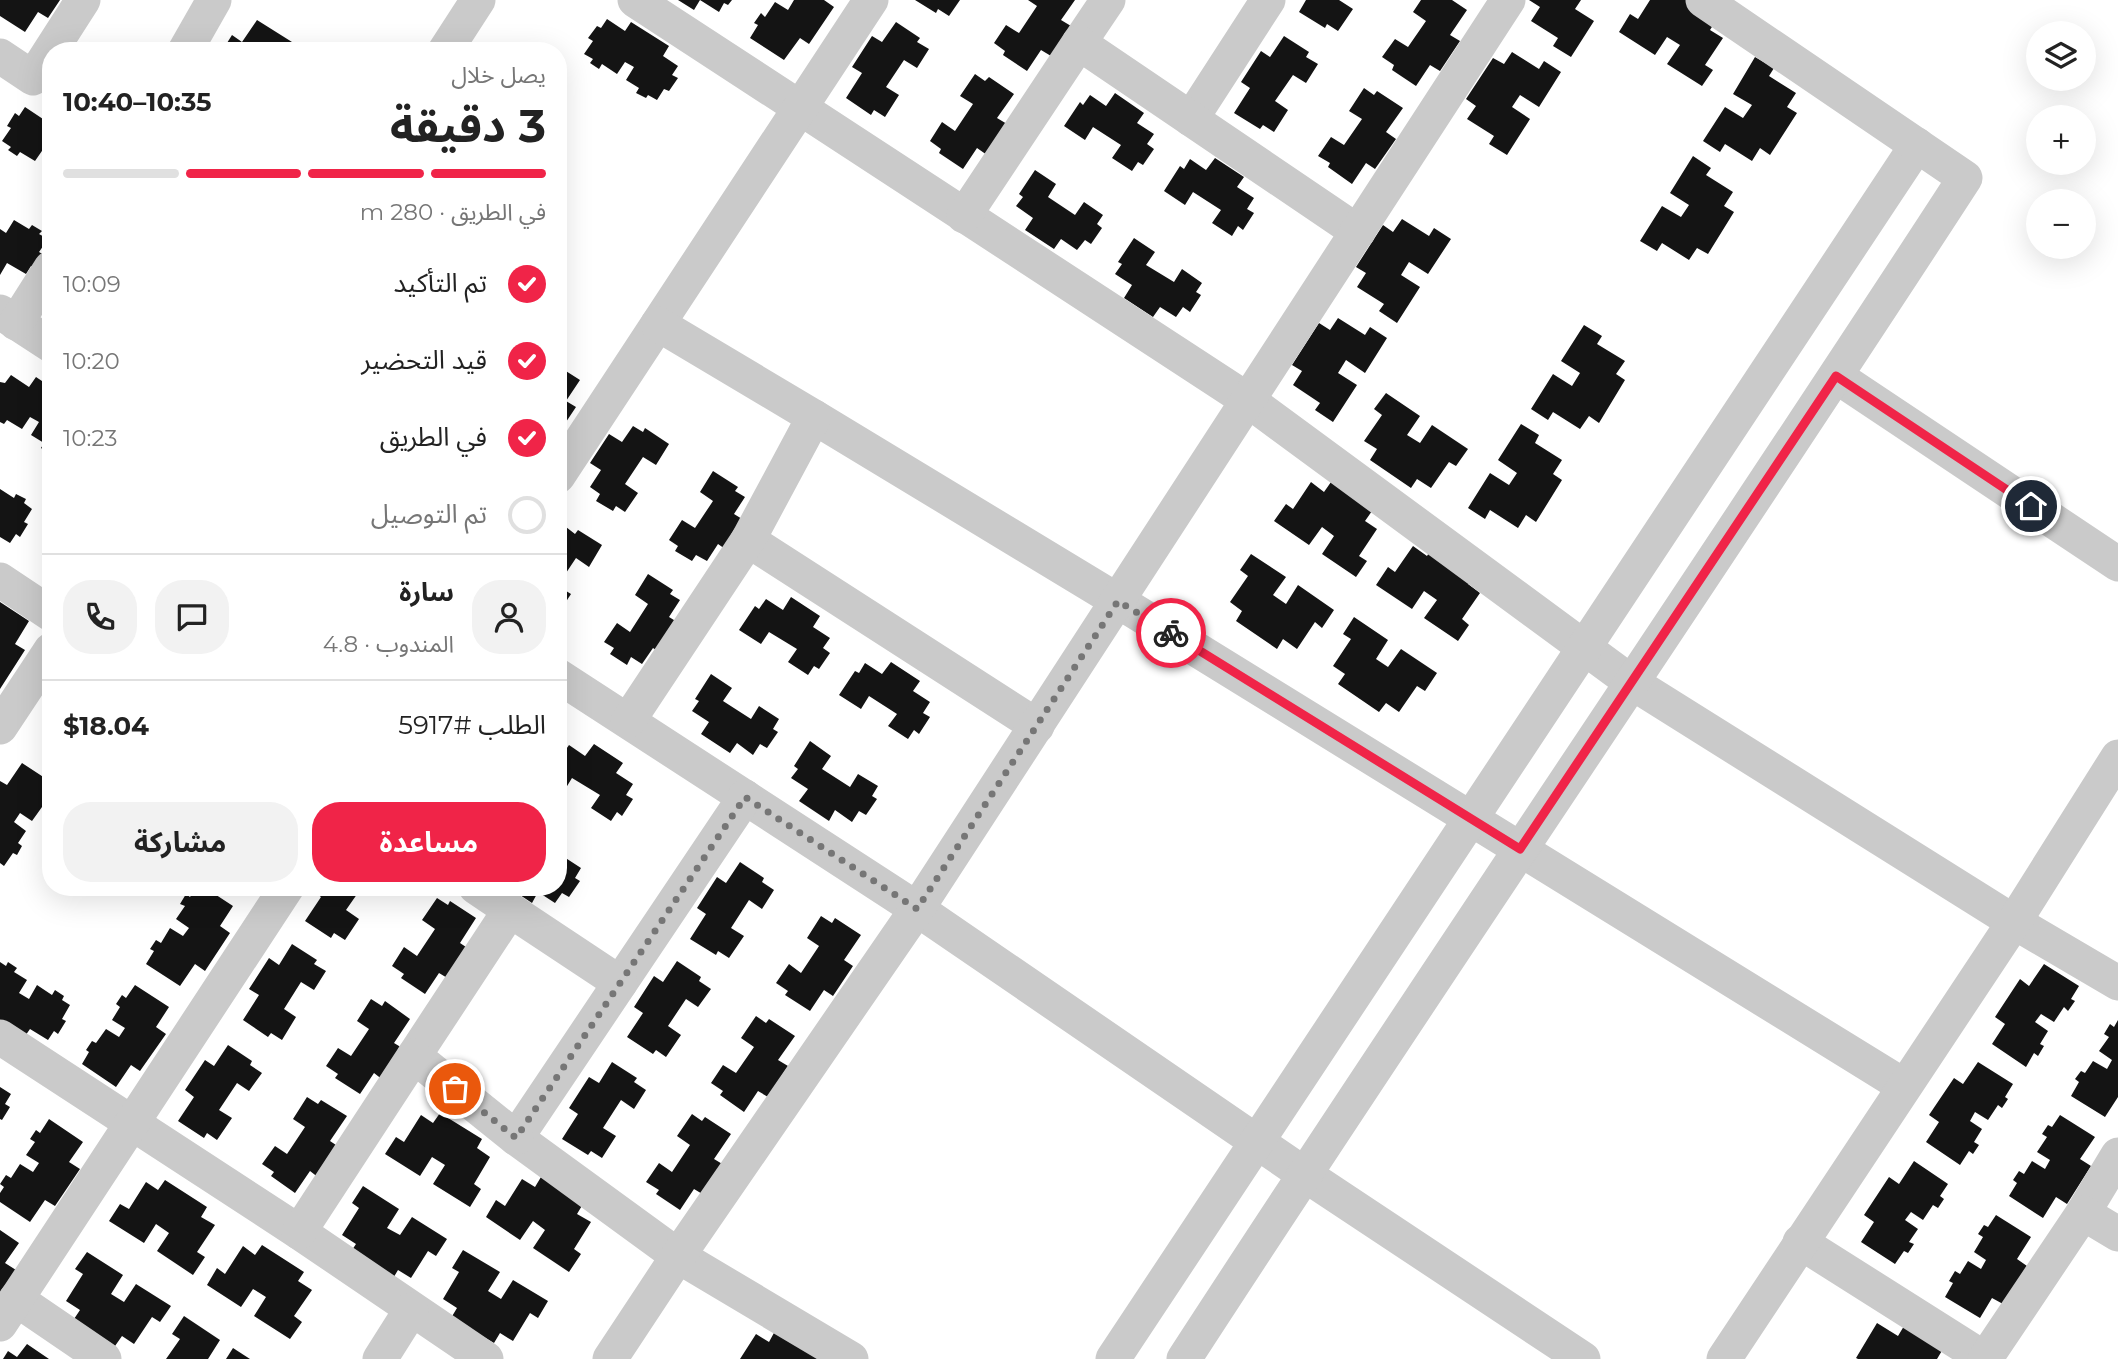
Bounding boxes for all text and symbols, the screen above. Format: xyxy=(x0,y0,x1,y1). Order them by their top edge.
map controls xyxy=(2026,21,2096,259)
button: layers xyxy=(2026,21,2096,91)
text: يصل خلال xyxy=(451,61,546,89)
text: 10:35–10:40 xyxy=(63,86,212,118)
text: 3 دقيقة xyxy=(390,97,546,154)
button: + xyxy=(2026,105,2096,175)
button: − xyxy=(2026,189,2096,259)
text: في الطريق · 280 m xyxy=(360,198,546,226)
icon: check xyxy=(508,265,546,303)
text: تم التأكيد xyxy=(393,267,487,299)
text: 10:09 xyxy=(63,270,121,298)
icon: check xyxy=(508,342,546,380)
text: قيد التحضير xyxy=(361,344,487,376)
text: 10:20 xyxy=(63,347,120,375)
icon: check xyxy=(508,419,546,457)
text: في الطريق xyxy=(380,421,487,453)
text: 10:23 xyxy=(63,424,117,452)
pin xyxy=(2001,476,2061,536)
icon: home xyxy=(2012,487,2050,525)
text: تم التوصيل xyxy=(371,498,487,530)
text: سارة xyxy=(399,576,454,608)
button: phone xyxy=(63,580,137,654)
button: chat xyxy=(155,580,229,654)
button: person xyxy=(472,580,546,654)
courier xyxy=(1136,598,1206,668)
icon: bike xyxy=(1152,614,1190,652)
text: المندوب · 4.8 xyxy=(323,630,454,658)
text: الطلب #5917 xyxy=(398,709,546,741)
text: $18.04 xyxy=(63,710,149,742)
button: مشاركة xyxy=(63,802,298,882)
button: مساعدة xyxy=(312,802,546,882)
pin xyxy=(425,1059,485,1119)
icon: bag xyxy=(436,1070,474,1108)

